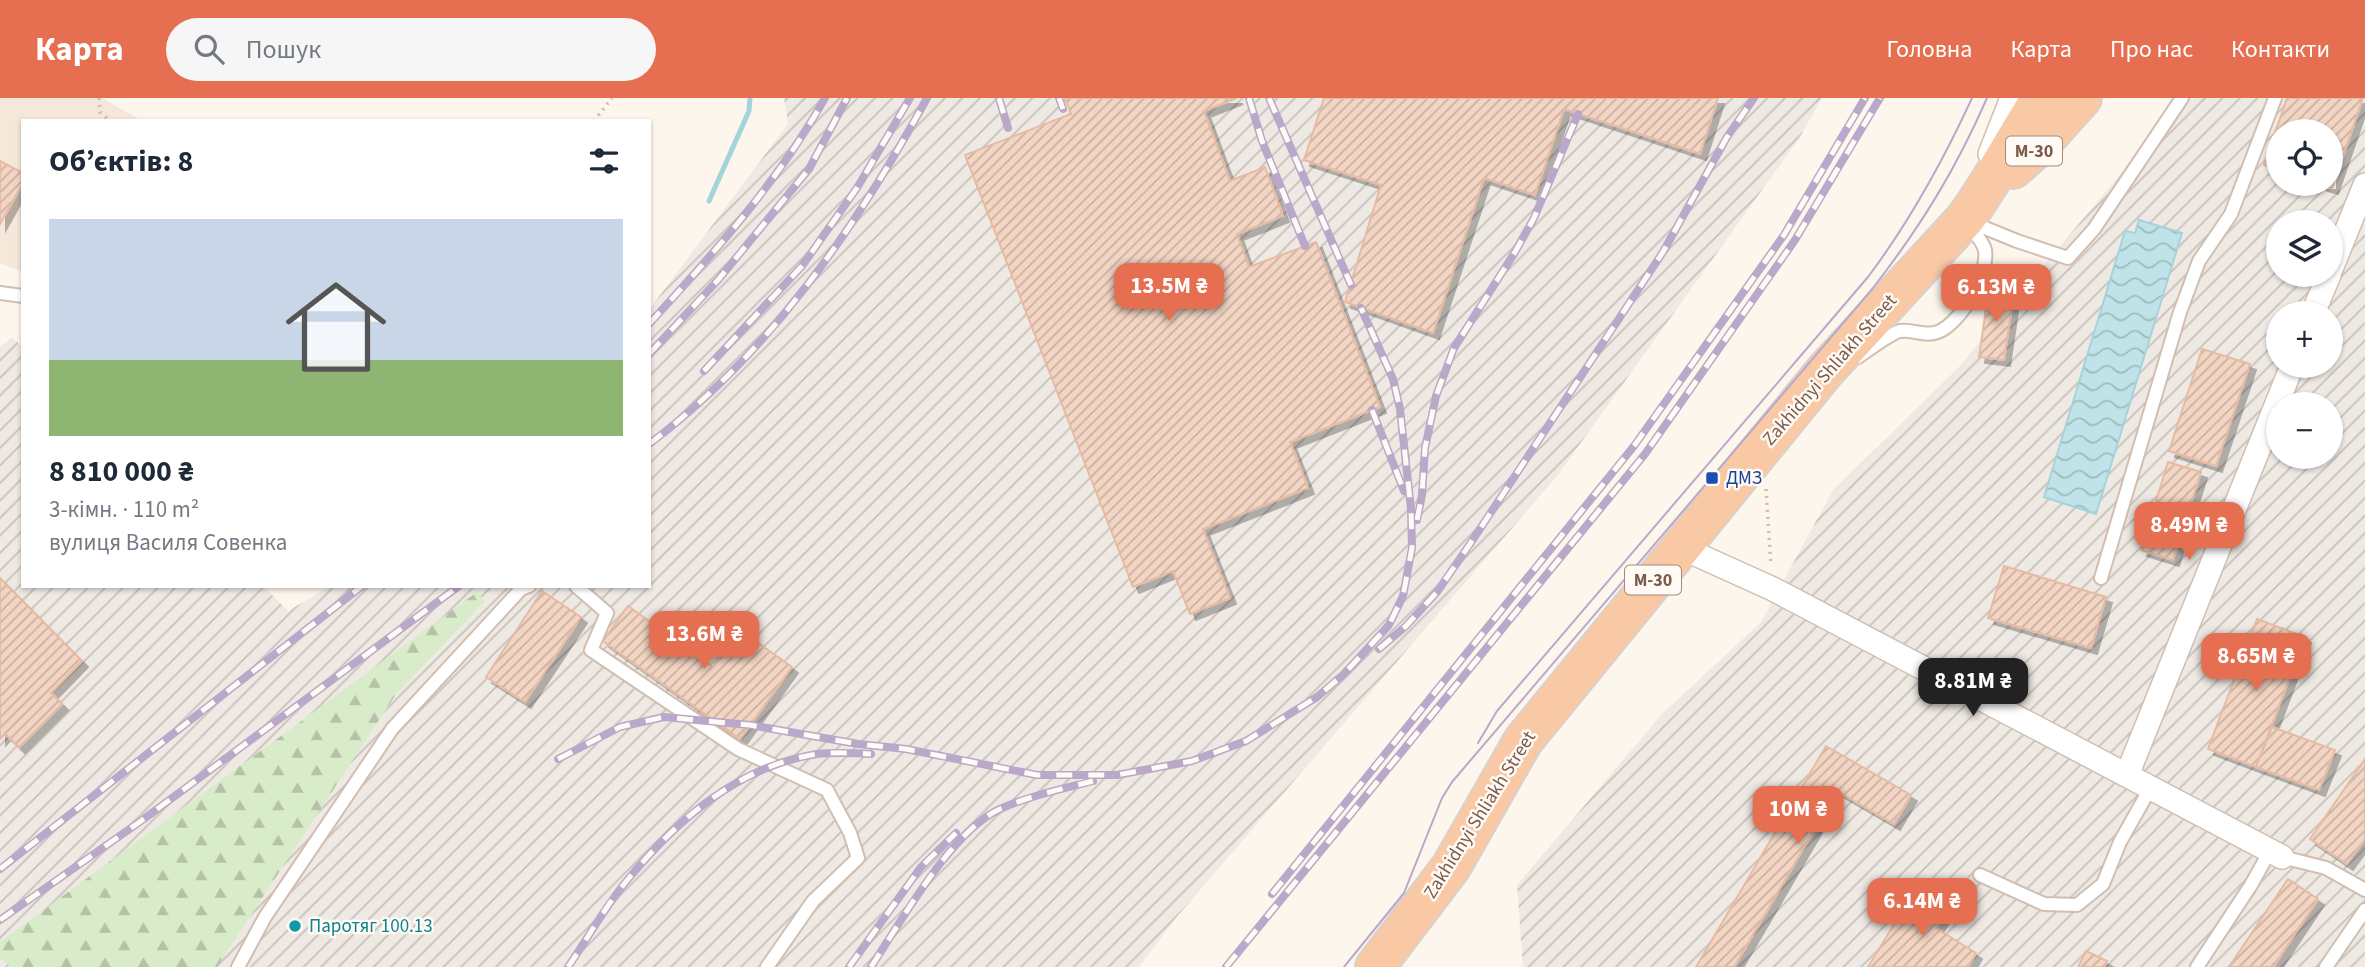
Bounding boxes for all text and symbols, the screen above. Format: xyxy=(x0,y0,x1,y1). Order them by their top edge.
search box xyxy=(166,18,656,81)
text: Карта xyxy=(35,26,124,73)
icon: search xyxy=(190,30,228,68)
text: Пошук xyxy=(246,31,321,68)
text: Головна xyxy=(1886,32,1972,67)
text: Карта xyxy=(2010,32,2072,67)
text: Про нас xyxy=(2110,32,2193,67)
text: Контакти xyxy=(2231,32,2330,67)
map controls xyxy=(2266,119,2343,469)
button: locate xyxy=(2266,119,2343,196)
road number: М-30 xyxy=(2006,136,2062,166)
text: Об’єктів: 8 xyxy=(49,140,193,183)
icon: filters xyxy=(585,142,623,180)
button: layers xyxy=(2266,210,2343,287)
icon: home xyxy=(273,264,399,390)
pin: 13.5M ₴ xyxy=(1104,264,1234,323)
pin: 6.13M ₴ xyxy=(1931,264,2061,324)
text: 13.5M ₴ xyxy=(1130,269,1208,302)
text: 6.13M ₴ xyxy=(1957,270,2035,303)
street label: Zakhidnyi Shliakh Street xyxy=(1757,288,1904,452)
button: + xyxy=(2266,301,2343,378)
button: − xyxy=(2266,392,2343,469)
text: 8 810 000 ₴ xyxy=(49,450,194,493)
place label: ДМЗ xyxy=(1726,465,1762,492)
marker: ДМЗ xyxy=(1704,470,1720,486)
text: 3-кімн. · 110 m² xyxy=(49,493,199,526)
pin: 8.49M ₴ xyxy=(2124,503,2254,562)
text: 8.49M ₴ xyxy=(2150,508,2228,541)
text: вулиця Василя Совенка xyxy=(49,526,287,559)
road number: М-30 xyxy=(1625,566,1681,594)
pin: 13.6M ₴ xyxy=(639,612,769,671)
text: 13.6M ₴ xyxy=(665,617,743,650)
pin: 8.65M ₴ xyxy=(2191,634,2321,693)
text: 8.65M ₴ xyxy=(2217,639,2295,672)
pin: 8.81M ₴ xyxy=(1908,658,2038,718)
text: 8.81M ₴ xyxy=(1934,664,2012,697)
street label: Zakhidnyi Shliakh Street xyxy=(1417,726,1543,904)
pin: 10M ₴ xyxy=(1749,786,1847,846)
text: 10M ₴ xyxy=(1769,792,1827,825)
pin: 6.14M ₴ xyxy=(1857,878,1987,938)
text: 6.14M ₴ xyxy=(1883,884,1961,917)
place label: Паротяг 100.13 xyxy=(309,913,433,940)
marker: Паротяг 100.13 xyxy=(287,918,303,934)

